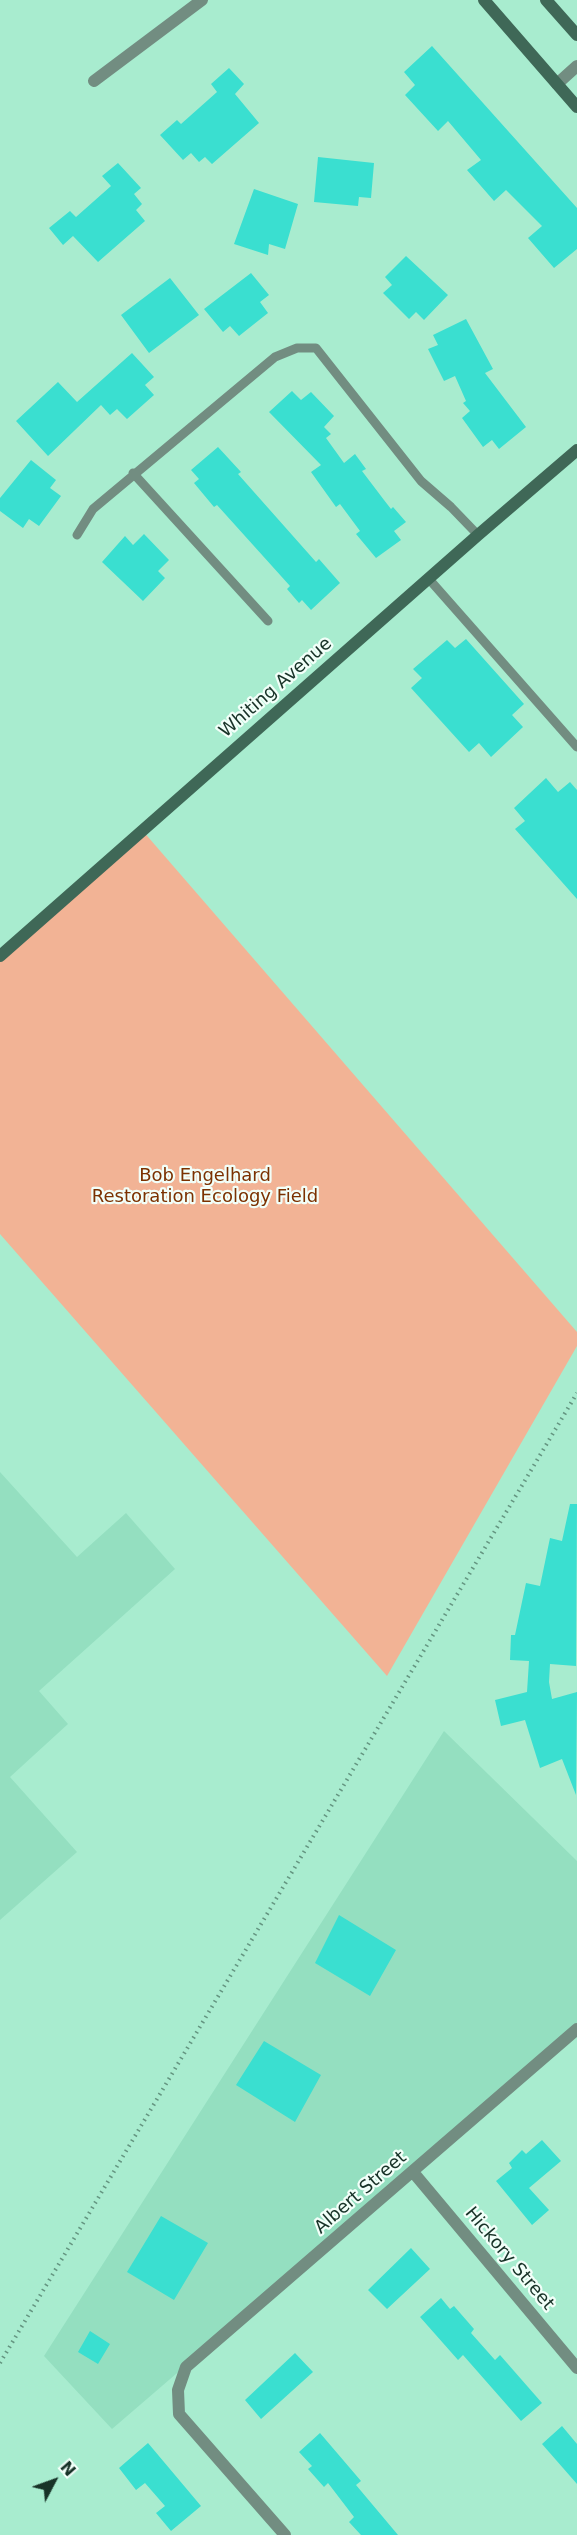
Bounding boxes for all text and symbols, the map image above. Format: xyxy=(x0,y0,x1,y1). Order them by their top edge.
street label: Whiting Avenue xyxy=(215,633,337,743)
park label: Bob Engelhard Restoration Ecology Field xyxy=(92,1165,318,1208)
street label: Albert Street xyxy=(311,2147,411,2239)
street label: Hickory Street xyxy=(460,2203,558,2315)
north arrow xyxy=(24,2451,84,2511)
text: N xyxy=(56,2458,80,2480)

